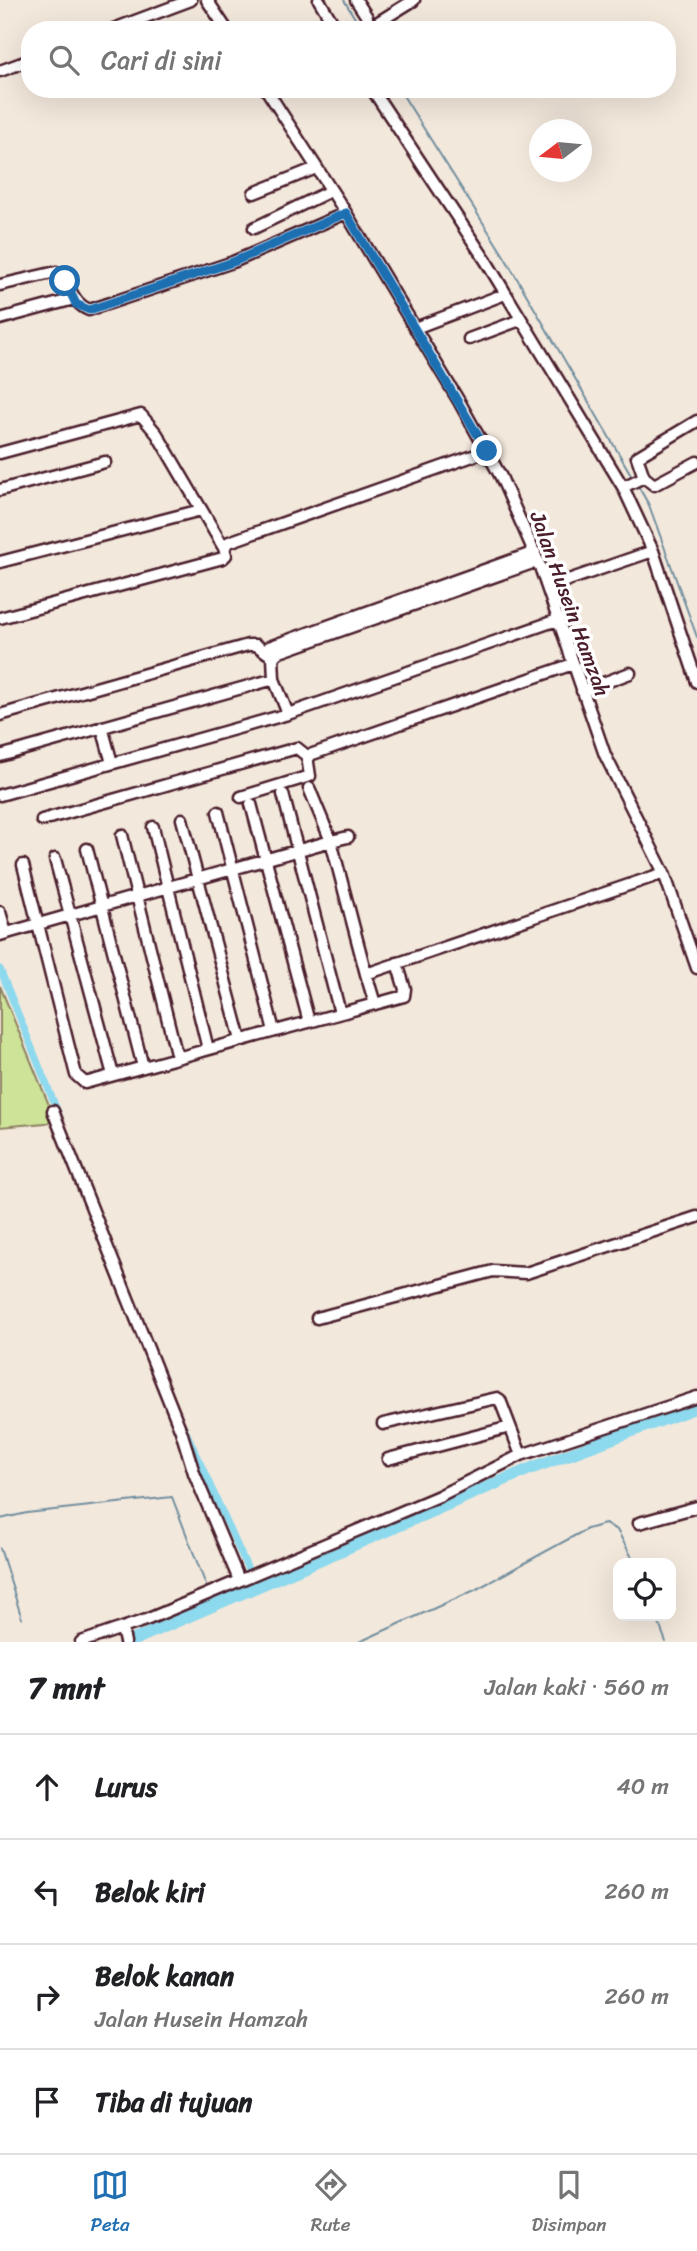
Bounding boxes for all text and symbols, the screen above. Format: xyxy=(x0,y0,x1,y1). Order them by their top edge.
search box xyxy=(21,21,676,98)
text: Cari di sini xyxy=(101,37,222,83)
icon: search xyxy=(45,41,83,79)
north arrow xyxy=(529,119,592,182)
route start xyxy=(49,265,80,296)
route end xyxy=(471,435,502,466)
street label: Jalan Husein Hamzah xyxy=(518,505,621,702)
map controls xyxy=(613,1558,676,1621)
button: locate xyxy=(613,1558,676,1621)
text: 7 mnt xyxy=(28,1661,104,1715)
text: Jalan kaki · 560 m xyxy=(484,1667,669,1708)
text: Lurus xyxy=(95,1764,158,1810)
text: 40 m xyxy=(616,1766,669,1807)
icon: ahead xyxy=(28,1768,66,1806)
text: Belok kiri xyxy=(95,1869,205,1915)
text: 260 m xyxy=(604,1871,669,1912)
icon: left xyxy=(28,1873,66,1911)
text: Belok kanan xyxy=(95,1953,234,1999)
text: 260 m xyxy=(604,1976,669,2017)
icon: right xyxy=(28,1978,66,2016)
text: Jalan Husein Hamzah xyxy=(95,1999,308,2040)
text: Tiba di tujuan xyxy=(95,2079,252,2125)
icon: arrive xyxy=(28,2083,66,2121)
tab: Peta xyxy=(91,2166,130,2241)
tab: Rute xyxy=(311,2166,350,2241)
tab: Disimpan xyxy=(531,2166,606,2241)

